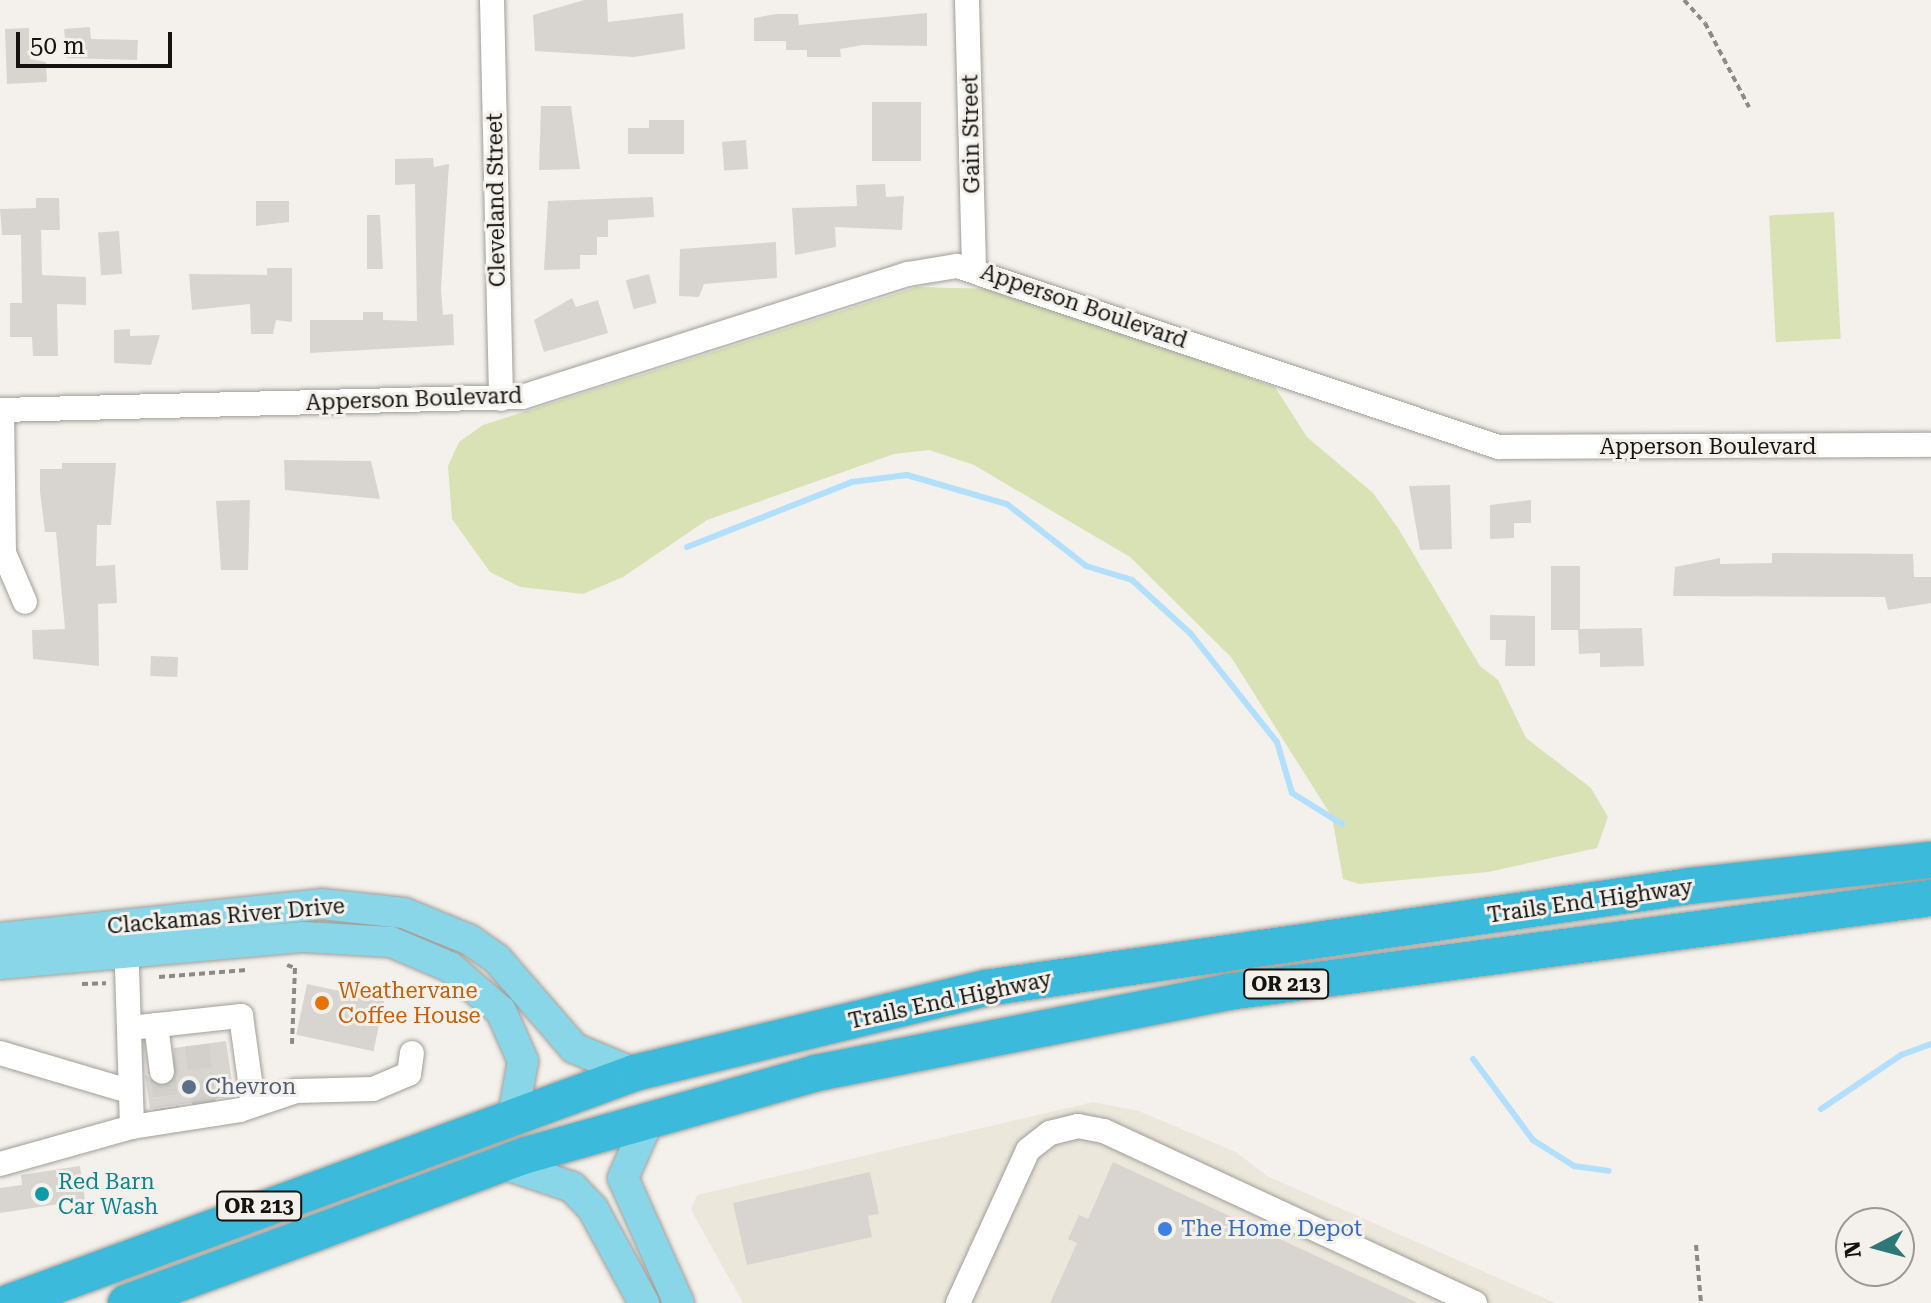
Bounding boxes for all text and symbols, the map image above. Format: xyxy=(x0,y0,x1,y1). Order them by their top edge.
scale bar xyxy=(20,16,176,66)
text: 50 m xyxy=(30,32,85,60)
street label: Gain Street xyxy=(957,74,985,194)
street label: Cleveland Street xyxy=(481,113,511,287)
street label: Apperson Boulevard xyxy=(977,258,1191,354)
street label: Apperson Boulevard xyxy=(305,382,523,416)
street label: Apperson Boulevard xyxy=(1600,434,1816,460)
street label: Trails End Highway xyxy=(1486,874,1694,928)
street label: Clackamas River Drive xyxy=(106,892,346,940)
street label: Trails End Highway xyxy=(846,966,1054,1034)
road number: OR 213 xyxy=(1242,968,1330,1000)
place label: Weathervane Coffee House xyxy=(338,977,481,1028)
marker: Weathervane Coffee House xyxy=(313,994,331,1012)
place label: Chevron xyxy=(205,1074,296,1100)
marker: Chevron xyxy=(180,1078,198,1096)
place label: Red Barn Car Wash xyxy=(58,1168,158,1220)
marker: Red Barn Car Wash xyxy=(33,1185,51,1203)
road number: OR 213 xyxy=(215,1190,303,1222)
north arrow xyxy=(1835,1207,1915,1287)
place label: The Home Depot xyxy=(1181,1216,1362,1242)
marker: The Home Depot xyxy=(1156,1220,1174,1238)
text: N xyxy=(1839,1240,1866,1259)

